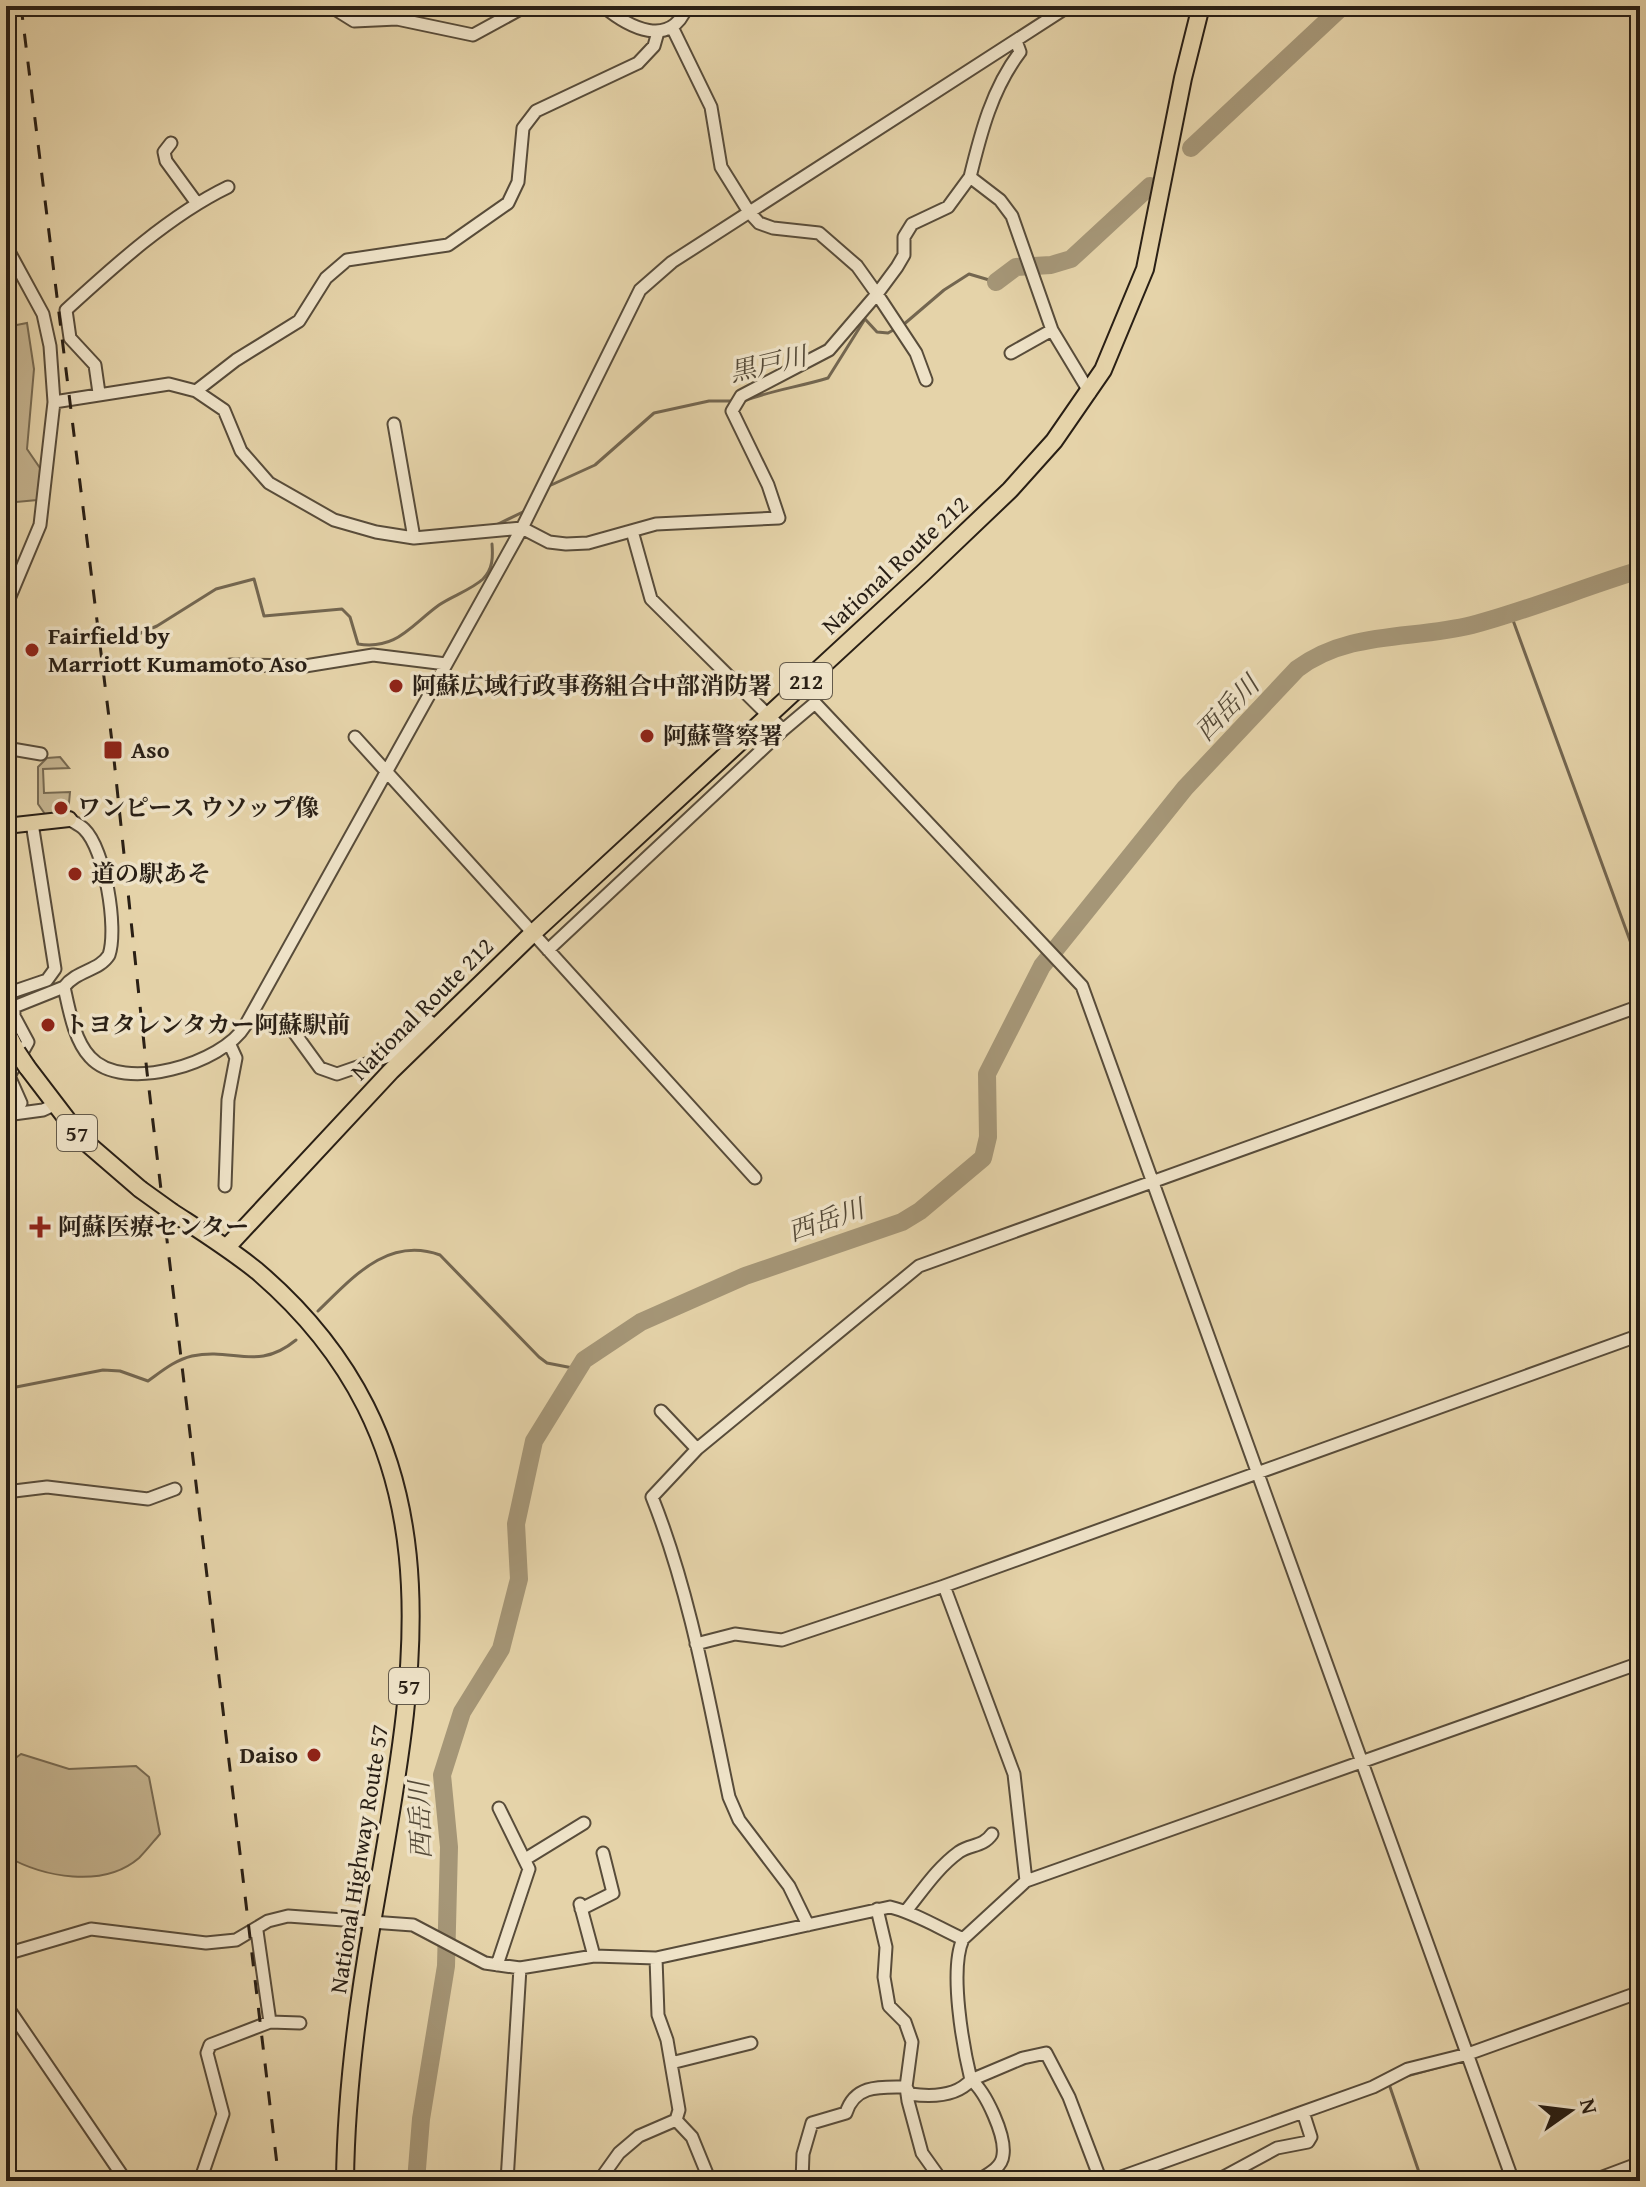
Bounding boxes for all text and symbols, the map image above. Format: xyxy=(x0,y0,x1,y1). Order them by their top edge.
water label: 黒戸川 xyxy=(725,335,813,391)
street label: National Route 212 xyxy=(813,487,976,642)
place label: Fairfield by Marriott Kumamoto Aso xyxy=(48,618,308,681)
marker: Fairfield by Marriott Kumamoto Aso xyxy=(23,641,41,659)
road number: 212 xyxy=(780,663,832,699)
water label: 西岳川 xyxy=(1186,664,1270,749)
place label: 阿蘇広域行政事務組合中部消防署 xyxy=(412,668,772,703)
marker: 阿蘇広域行政事務組合中部消防署 xyxy=(387,677,405,695)
place label: 阿蘇警察署 xyxy=(663,718,783,753)
marker: 阿蘇警察署 xyxy=(638,727,656,745)
place label: Aso xyxy=(131,732,170,767)
marker: Aso xyxy=(102,739,124,761)
place label: ワンピース ウソップ像 xyxy=(77,790,319,825)
marker: ワンピース ウソップ像 xyxy=(52,799,70,817)
place label: 道の駅あそ xyxy=(91,856,211,891)
marker: 道の駅あそ xyxy=(66,865,84,883)
street label: National Route 212 xyxy=(342,929,501,1088)
place label: トヨタレンタカー阿蘇駅前 xyxy=(64,1007,350,1042)
marker: トヨタレンタカー阿蘇駅前 xyxy=(39,1016,57,1034)
road number: 57 xyxy=(57,1115,97,1151)
water label: 西岳川 xyxy=(783,1187,872,1251)
place label: 阿蘇医療センター xyxy=(58,1209,249,1244)
marker: 阿蘇医療センター xyxy=(29,1216,51,1238)
road number: 57 xyxy=(389,1668,429,1704)
street label: National Highway Route 57 xyxy=(320,1722,397,1996)
place label: Daiso xyxy=(240,1737,298,1772)
marker: Daiso xyxy=(305,1746,323,1764)
water label: 西岳川 xyxy=(399,1777,440,1860)
north arrow xyxy=(1530,2071,1610,2151)
text: N xyxy=(1572,2095,1607,2117)

